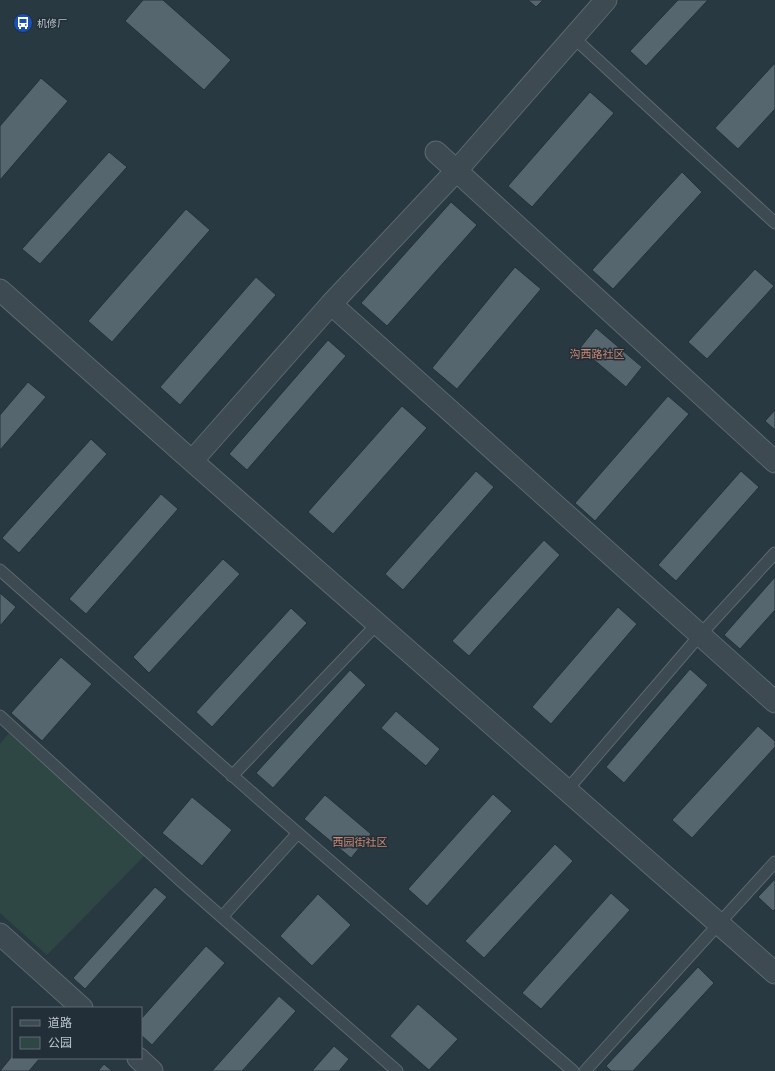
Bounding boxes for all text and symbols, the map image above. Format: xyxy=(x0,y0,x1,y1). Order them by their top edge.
bus stop icon: 机修厂 xyxy=(12,12,34,34)
place label: 机修厂 xyxy=(37,17,67,30)
district label: 沟西路社区 xyxy=(570,348,625,361)
district label: 西园街社区 xyxy=(333,836,388,849)
legend xyxy=(12,1007,142,1059)
text: 道路 xyxy=(48,1016,72,1030)
text: 公园 xyxy=(48,1036,72,1050)

